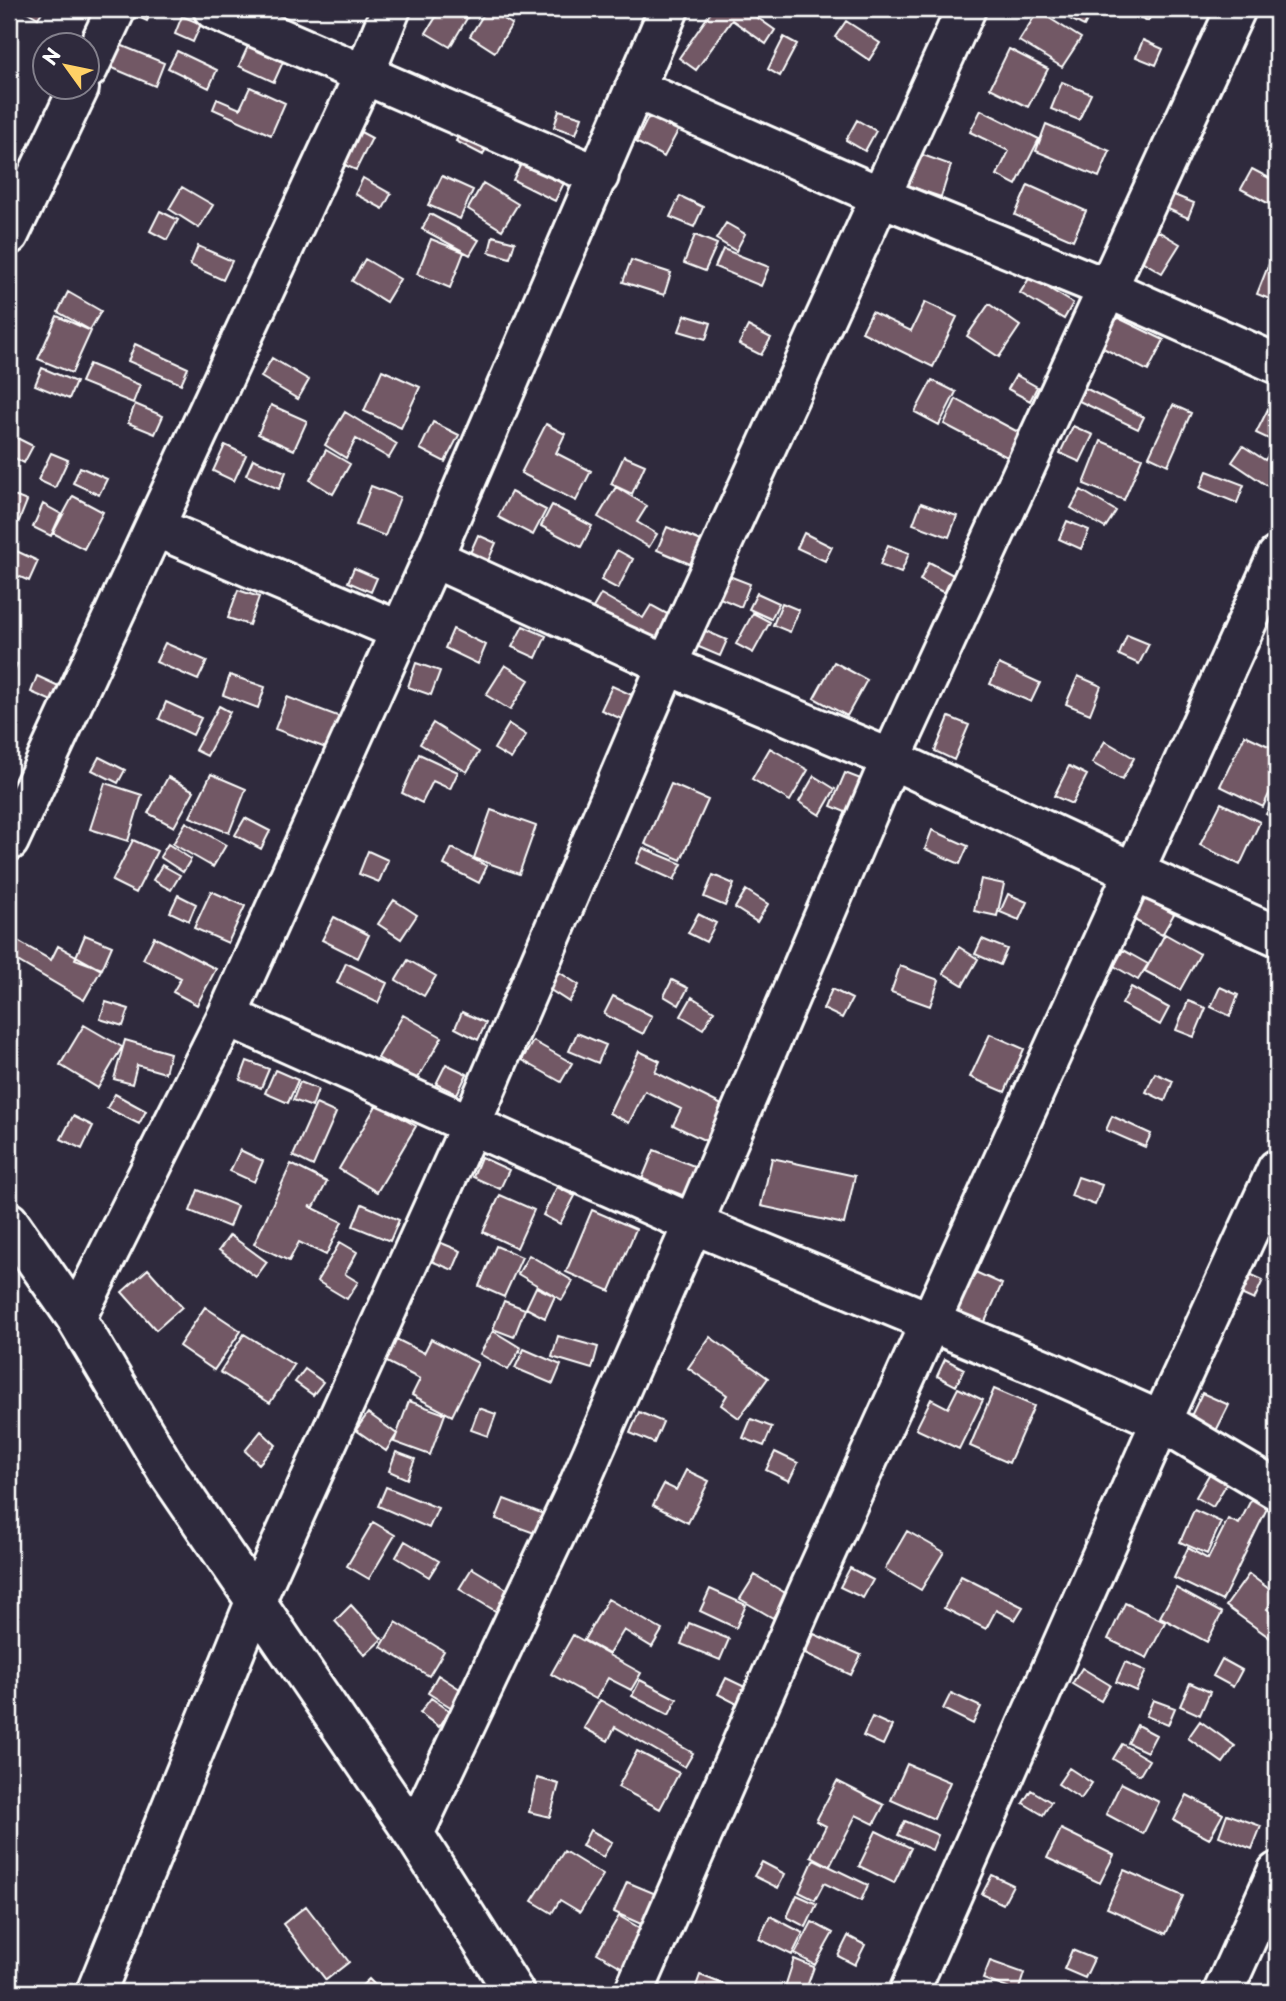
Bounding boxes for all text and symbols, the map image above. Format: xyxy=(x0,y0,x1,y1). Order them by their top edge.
north arrow xyxy=(32,32,102,102)
text: N xyxy=(35,42,67,70)

